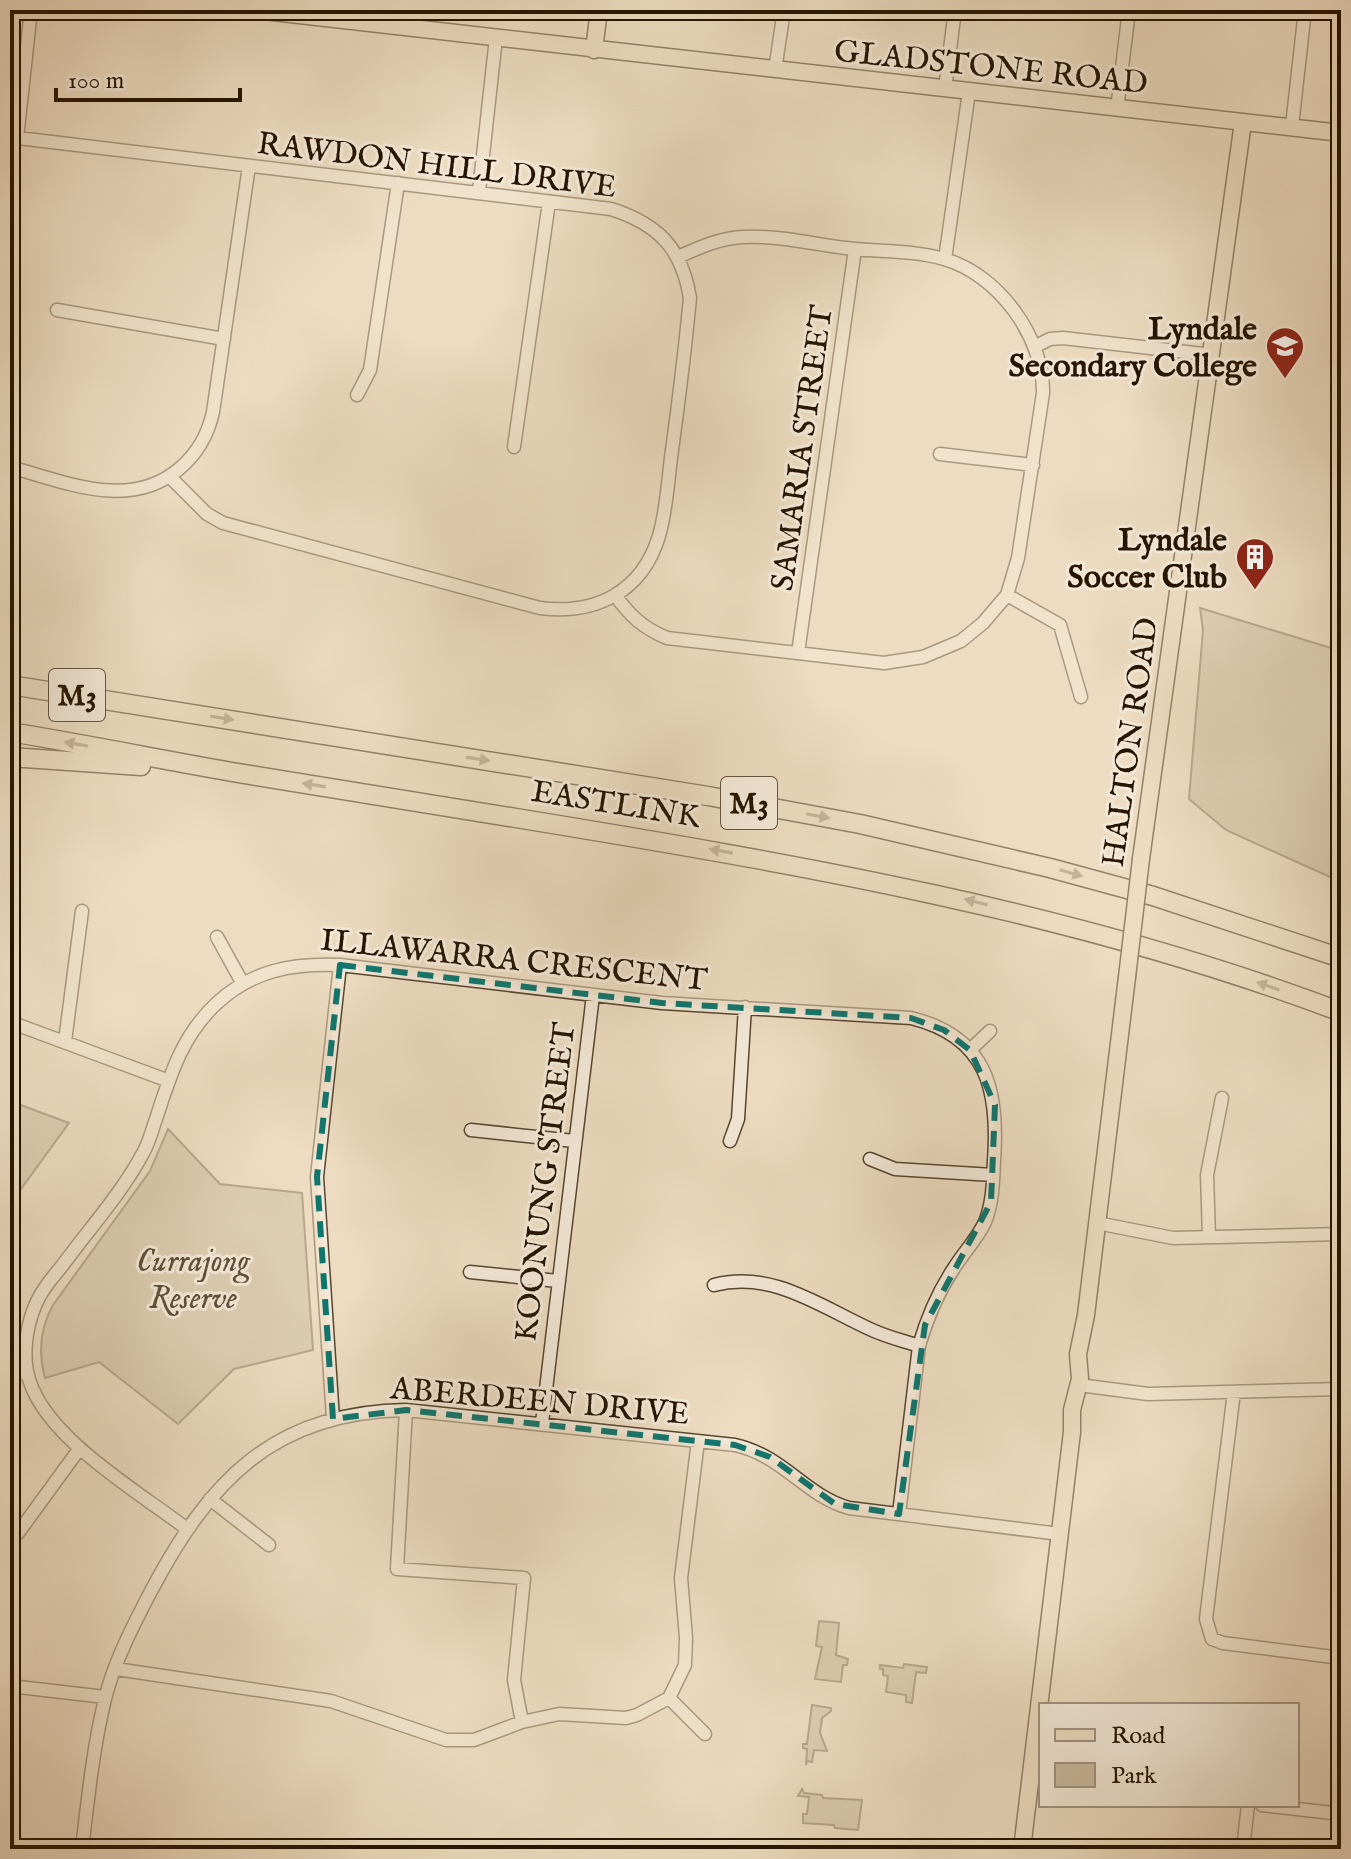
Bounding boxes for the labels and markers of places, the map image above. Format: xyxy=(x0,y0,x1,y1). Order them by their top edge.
place label: Lyndale Secondary College xyxy=(1009,310,1257,388)
school or university icon: Lyndale Secondary College xyxy=(1264,325,1306,380)
place label: Lyndale Soccer Club xyxy=(1067,521,1227,599)
building icon: Lyndale Soccer Club xyxy=(1234,536,1276,591)

